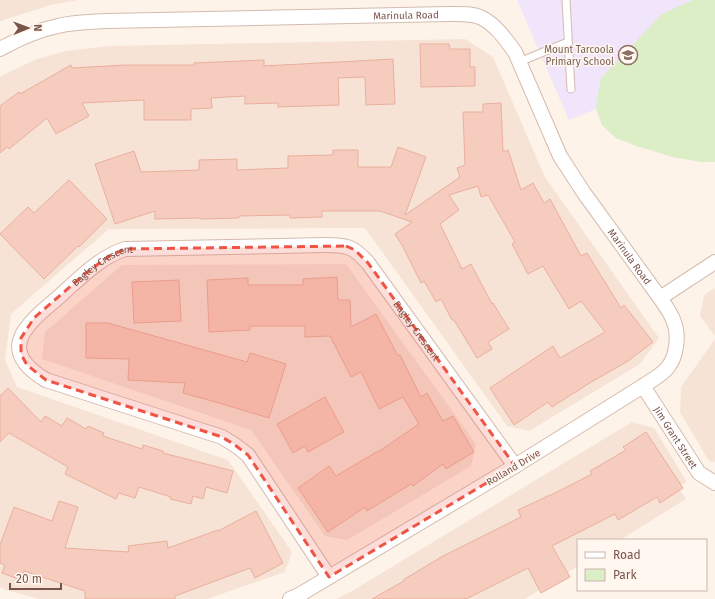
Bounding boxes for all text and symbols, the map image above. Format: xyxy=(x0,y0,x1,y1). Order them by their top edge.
north arrow xyxy=(8,8,48,48)
street label: Marinula Road xyxy=(373,9,439,23)
text: N xyxy=(31,24,44,32)
place label: Mount Tarcoola Primary School xyxy=(544,44,614,68)
school or university icon: Mount Tarcoola Primary School xyxy=(617,44,639,66)
street label: Marinula Road xyxy=(605,227,653,287)
street label: Bagley Crescent xyxy=(70,244,134,289)
street label: Bagley Crescent xyxy=(390,299,442,364)
street label: Jim Grant Street xyxy=(651,404,700,472)
street label: Rolland Drive xyxy=(484,447,543,489)
legend xyxy=(577,539,707,591)
text: Road xyxy=(613,548,641,562)
scale bar xyxy=(10,565,61,591)
text: Park xyxy=(613,568,637,582)
text: 20 m xyxy=(16,572,42,586)

